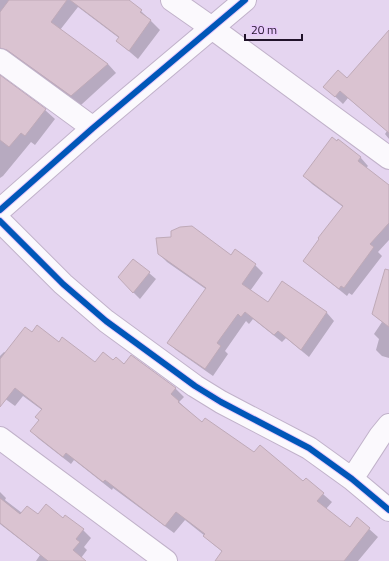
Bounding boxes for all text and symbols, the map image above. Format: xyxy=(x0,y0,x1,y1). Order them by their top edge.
scale bar xyxy=(245,16,302,42)
text: 20 m xyxy=(251,20,277,39)

